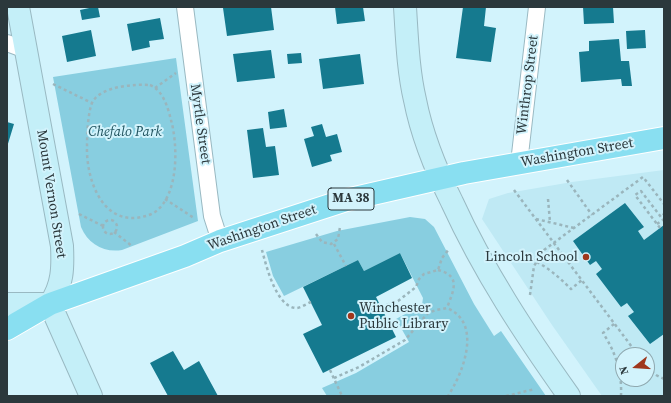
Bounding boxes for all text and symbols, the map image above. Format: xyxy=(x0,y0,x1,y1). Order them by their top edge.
street label: Winthrop Street xyxy=(514,35,542,135)
street label: Myrtle Street xyxy=(186,83,214,165)
park label: Chefalo Park xyxy=(88,124,162,140)
street label: Mount Vernon Street xyxy=(33,129,69,259)
street label: Washington Street xyxy=(519,135,635,171)
road number: MA 38 xyxy=(328,188,374,210)
street label: Washington Street xyxy=(205,201,319,255)
place label: Lincoln School xyxy=(485,249,578,265)
marker: Lincoln School xyxy=(581,252,591,262)
place label: Winchester Public Library xyxy=(359,300,448,332)
marker: Winchester Public Library xyxy=(346,311,356,321)
north arrow xyxy=(615,347,655,387)
text: N xyxy=(616,364,632,376)

